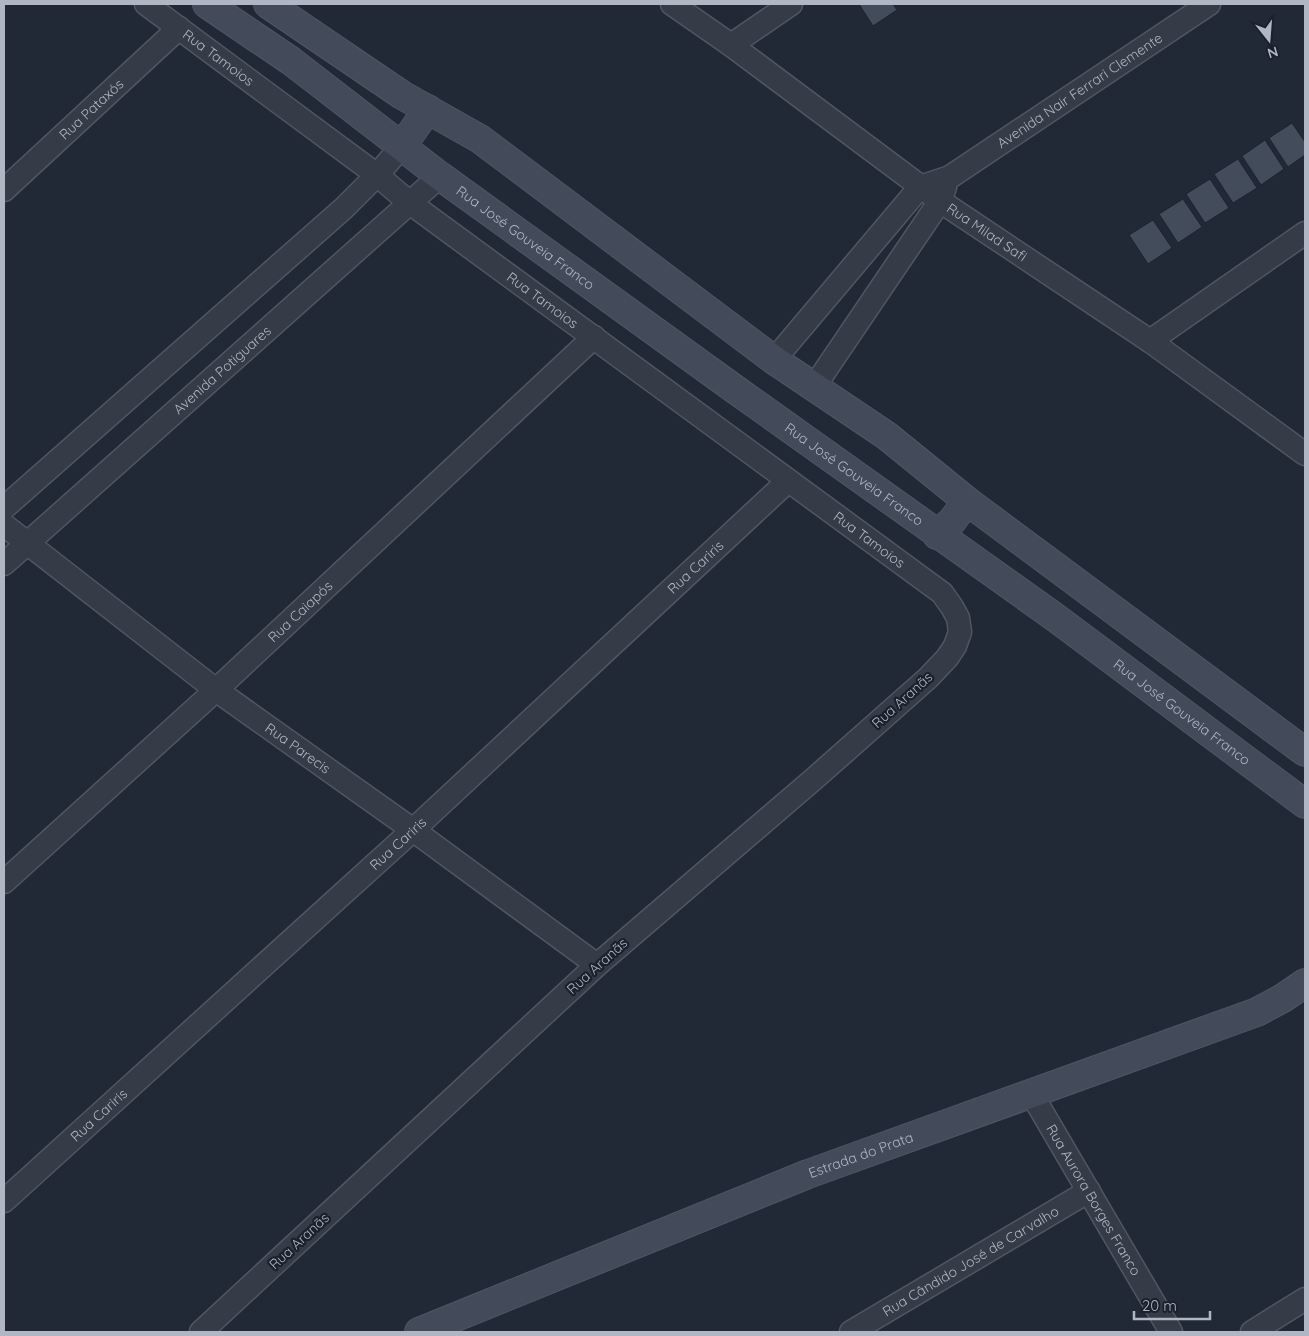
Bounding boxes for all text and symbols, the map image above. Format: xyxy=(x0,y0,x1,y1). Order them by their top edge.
north arrow xyxy=(1244,15,1294,65)
street label: Rua Tamoios xyxy=(179,25,258,90)
street label: Avenida Nair Ferrari Clemente xyxy=(994,29,1166,152)
text: N xyxy=(1265,42,1280,63)
street label: Rua Pataxós xyxy=(55,75,127,143)
street label: Rua José Gouveia Franco xyxy=(453,182,598,294)
street label: Rua Milad Safi xyxy=(943,199,1030,265)
street label: Rua Tamoios xyxy=(503,268,582,332)
street label: Avenida Potiguares xyxy=(169,322,275,418)
street label: Rua José Gouveia Franco xyxy=(781,419,927,530)
street label: Rua Tamoios xyxy=(830,507,908,572)
street label: Rua Cariris xyxy=(663,537,727,598)
street label: Rua Caiapós xyxy=(264,577,336,646)
street label: Rua José Gouveia Franco xyxy=(1110,655,1254,769)
street label: Rua Aranãs xyxy=(868,668,936,732)
street label: Rua Parecis xyxy=(262,719,334,778)
street label: Rua Cariris xyxy=(366,813,430,874)
street label: Rua Aranãs xyxy=(563,934,631,998)
street label: Rua Cariris xyxy=(67,1085,131,1145)
street label: Rua Aurora Borges Franco xyxy=(1042,1121,1145,1279)
street label: Estrada do Prata xyxy=(806,1128,916,1182)
street label: Rua Cândido José de Carvalho xyxy=(879,1202,1062,1320)
street label: Rua Aranãs xyxy=(265,1209,333,1273)
scale bar xyxy=(1134,1288,1210,1320)
text: 20 m xyxy=(1142,1296,1177,1315)

